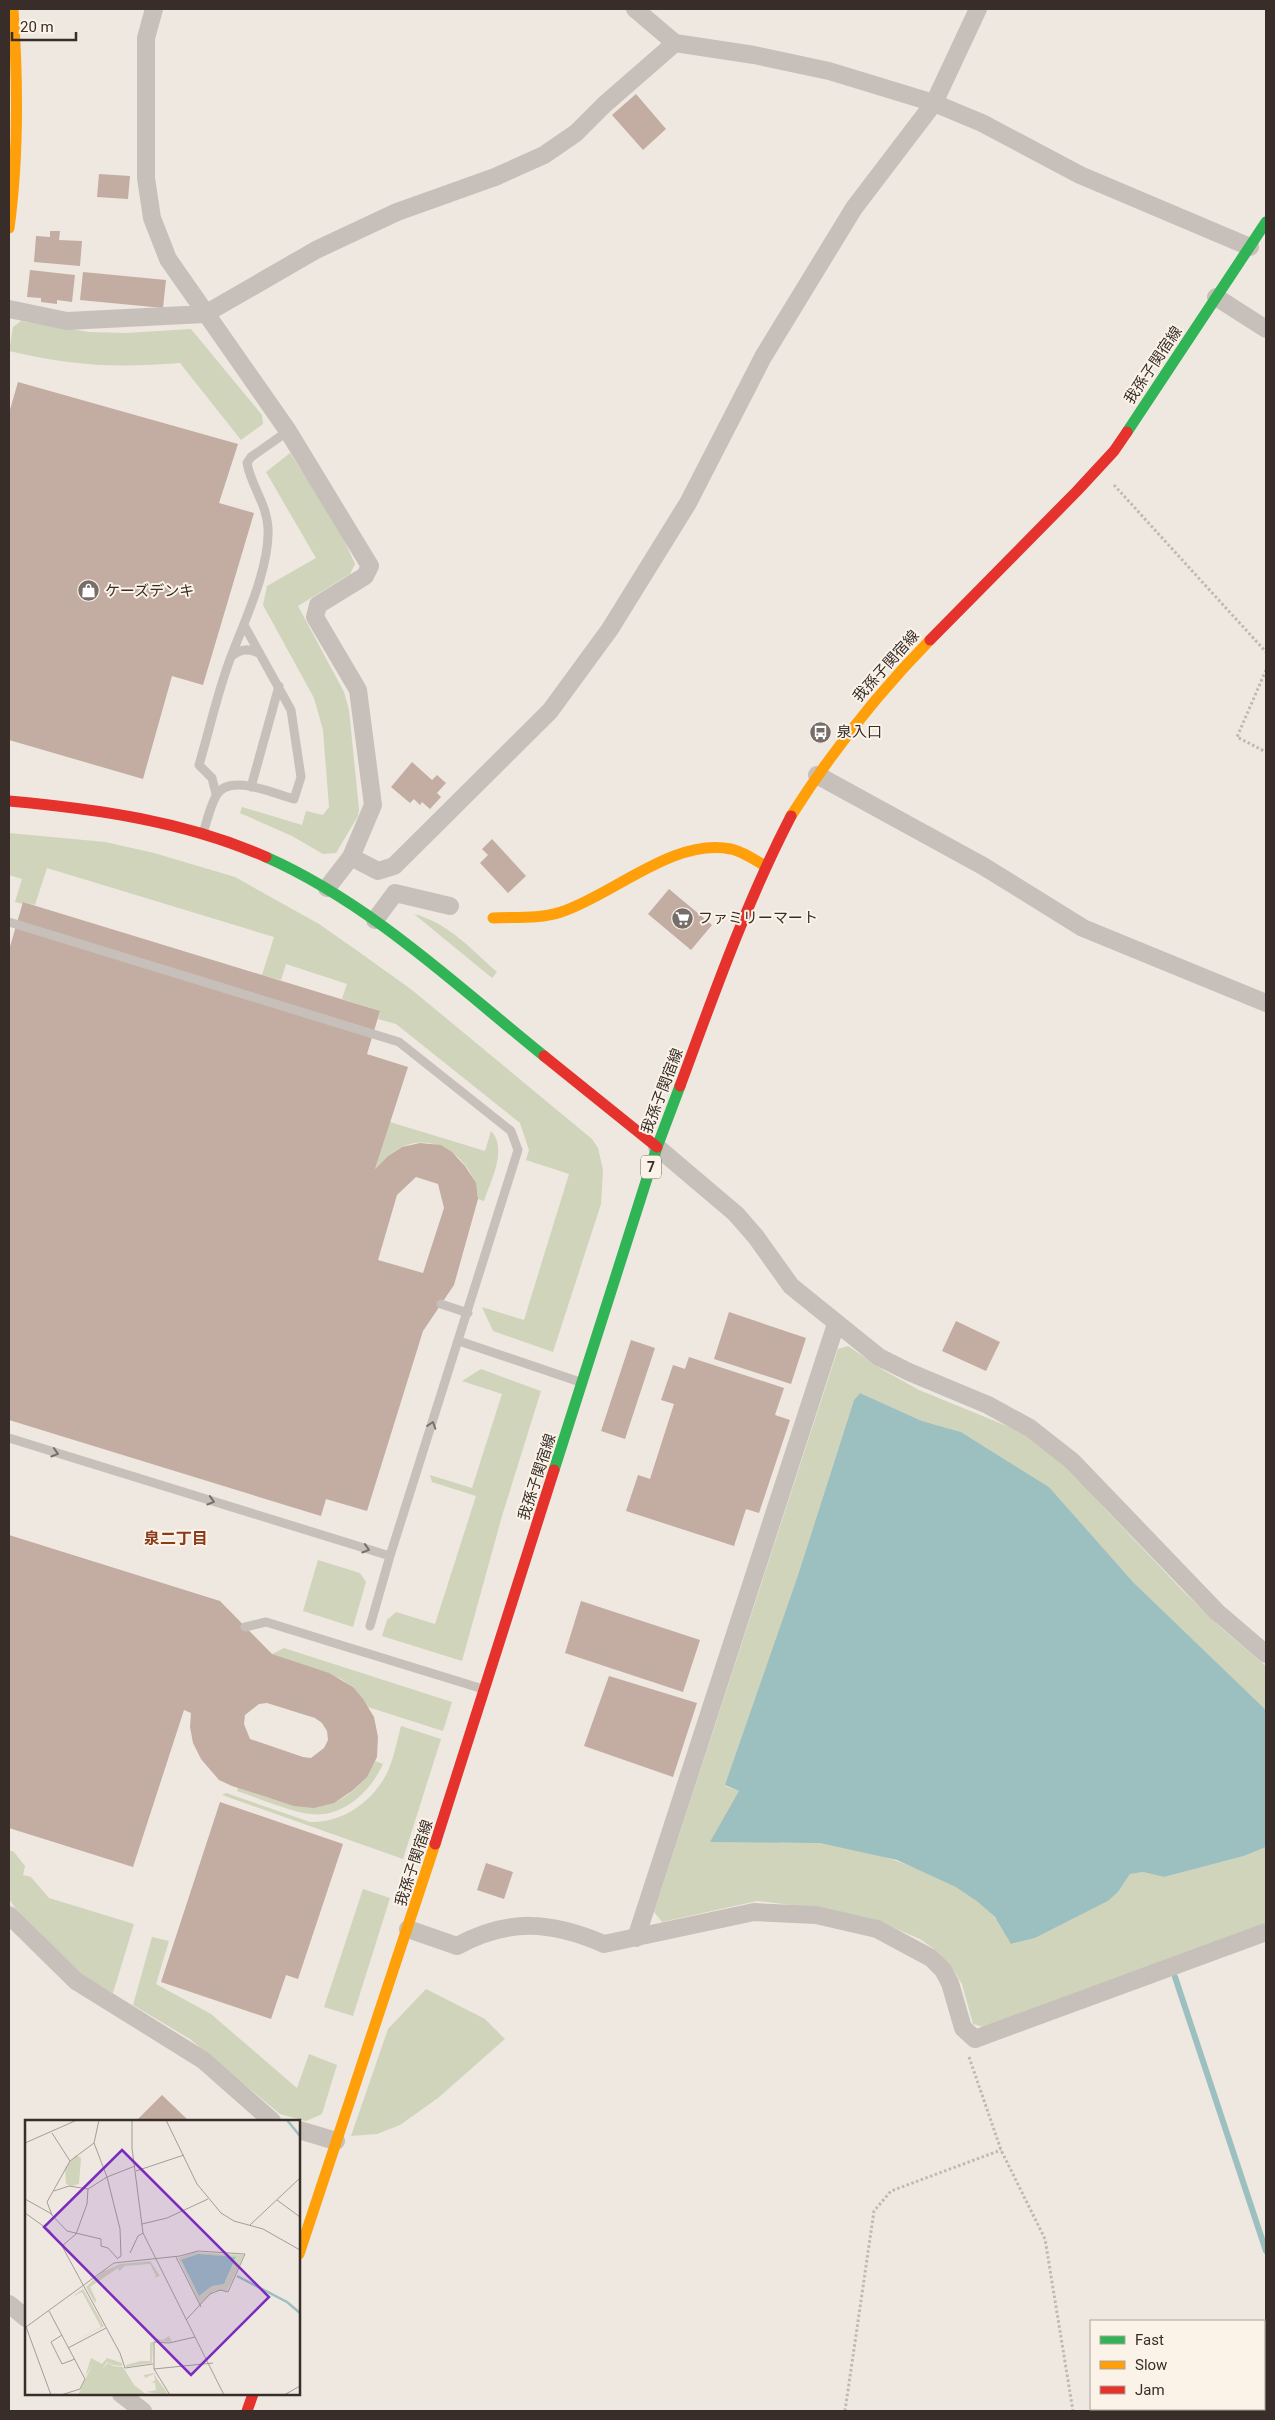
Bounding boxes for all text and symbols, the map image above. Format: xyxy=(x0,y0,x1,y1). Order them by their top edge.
scale bar xyxy=(12,10,76,42)
text: 20 m xyxy=(20,18,54,36)
street label: 我孫子関宿線 xyxy=(1120,323,1186,407)
shop icon: ケーズデンキ xyxy=(77,579,101,603)
place label: ケーズデンキ xyxy=(105,582,194,600)
street label: 我孫子関宿線 xyxy=(849,627,923,705)
bus stop icon: 泉入口 xyxy=(809,720,833,744)
place label: 泉入口 xyxy=(837,723,882,741)
supermarket icon: ファミリーマート xyxy=(670,906,694,930)
place label: ファミリーマート xyxy=(698,909,818,927)
street label: 我孫子関宿線 xyxy=(637,1046,687,1136)
road number: 7 xyxy=(641,1156,661,1178)
one-way arrow xyxy=(426,1421,436,1430)
street label: 我孫子関宿線 xyxy=(515,1431,559,1523)
one-way arrow xyxy=(51,1447,59,1457)
one-way arrow xyxy=(206,1495,214,1505)
district label: 泉二丁目 xyxy=(144,1529,208,1548)
one-way arrow xyxy=(361,1543,370,1553)
street label: 我孫子関宿線 xyxy=(392,1817,436,1909)
inset map xyxy=(25,2120,300,2395)
legend xyxy=(1090,2320,1265,2410)
text: Fast xyxy=(1135,2331,1164,2349)
text: Slow xyxy=(1135,2356,1167,2374)
text: Jam xyxy=(1135,2381,1165,2399)

